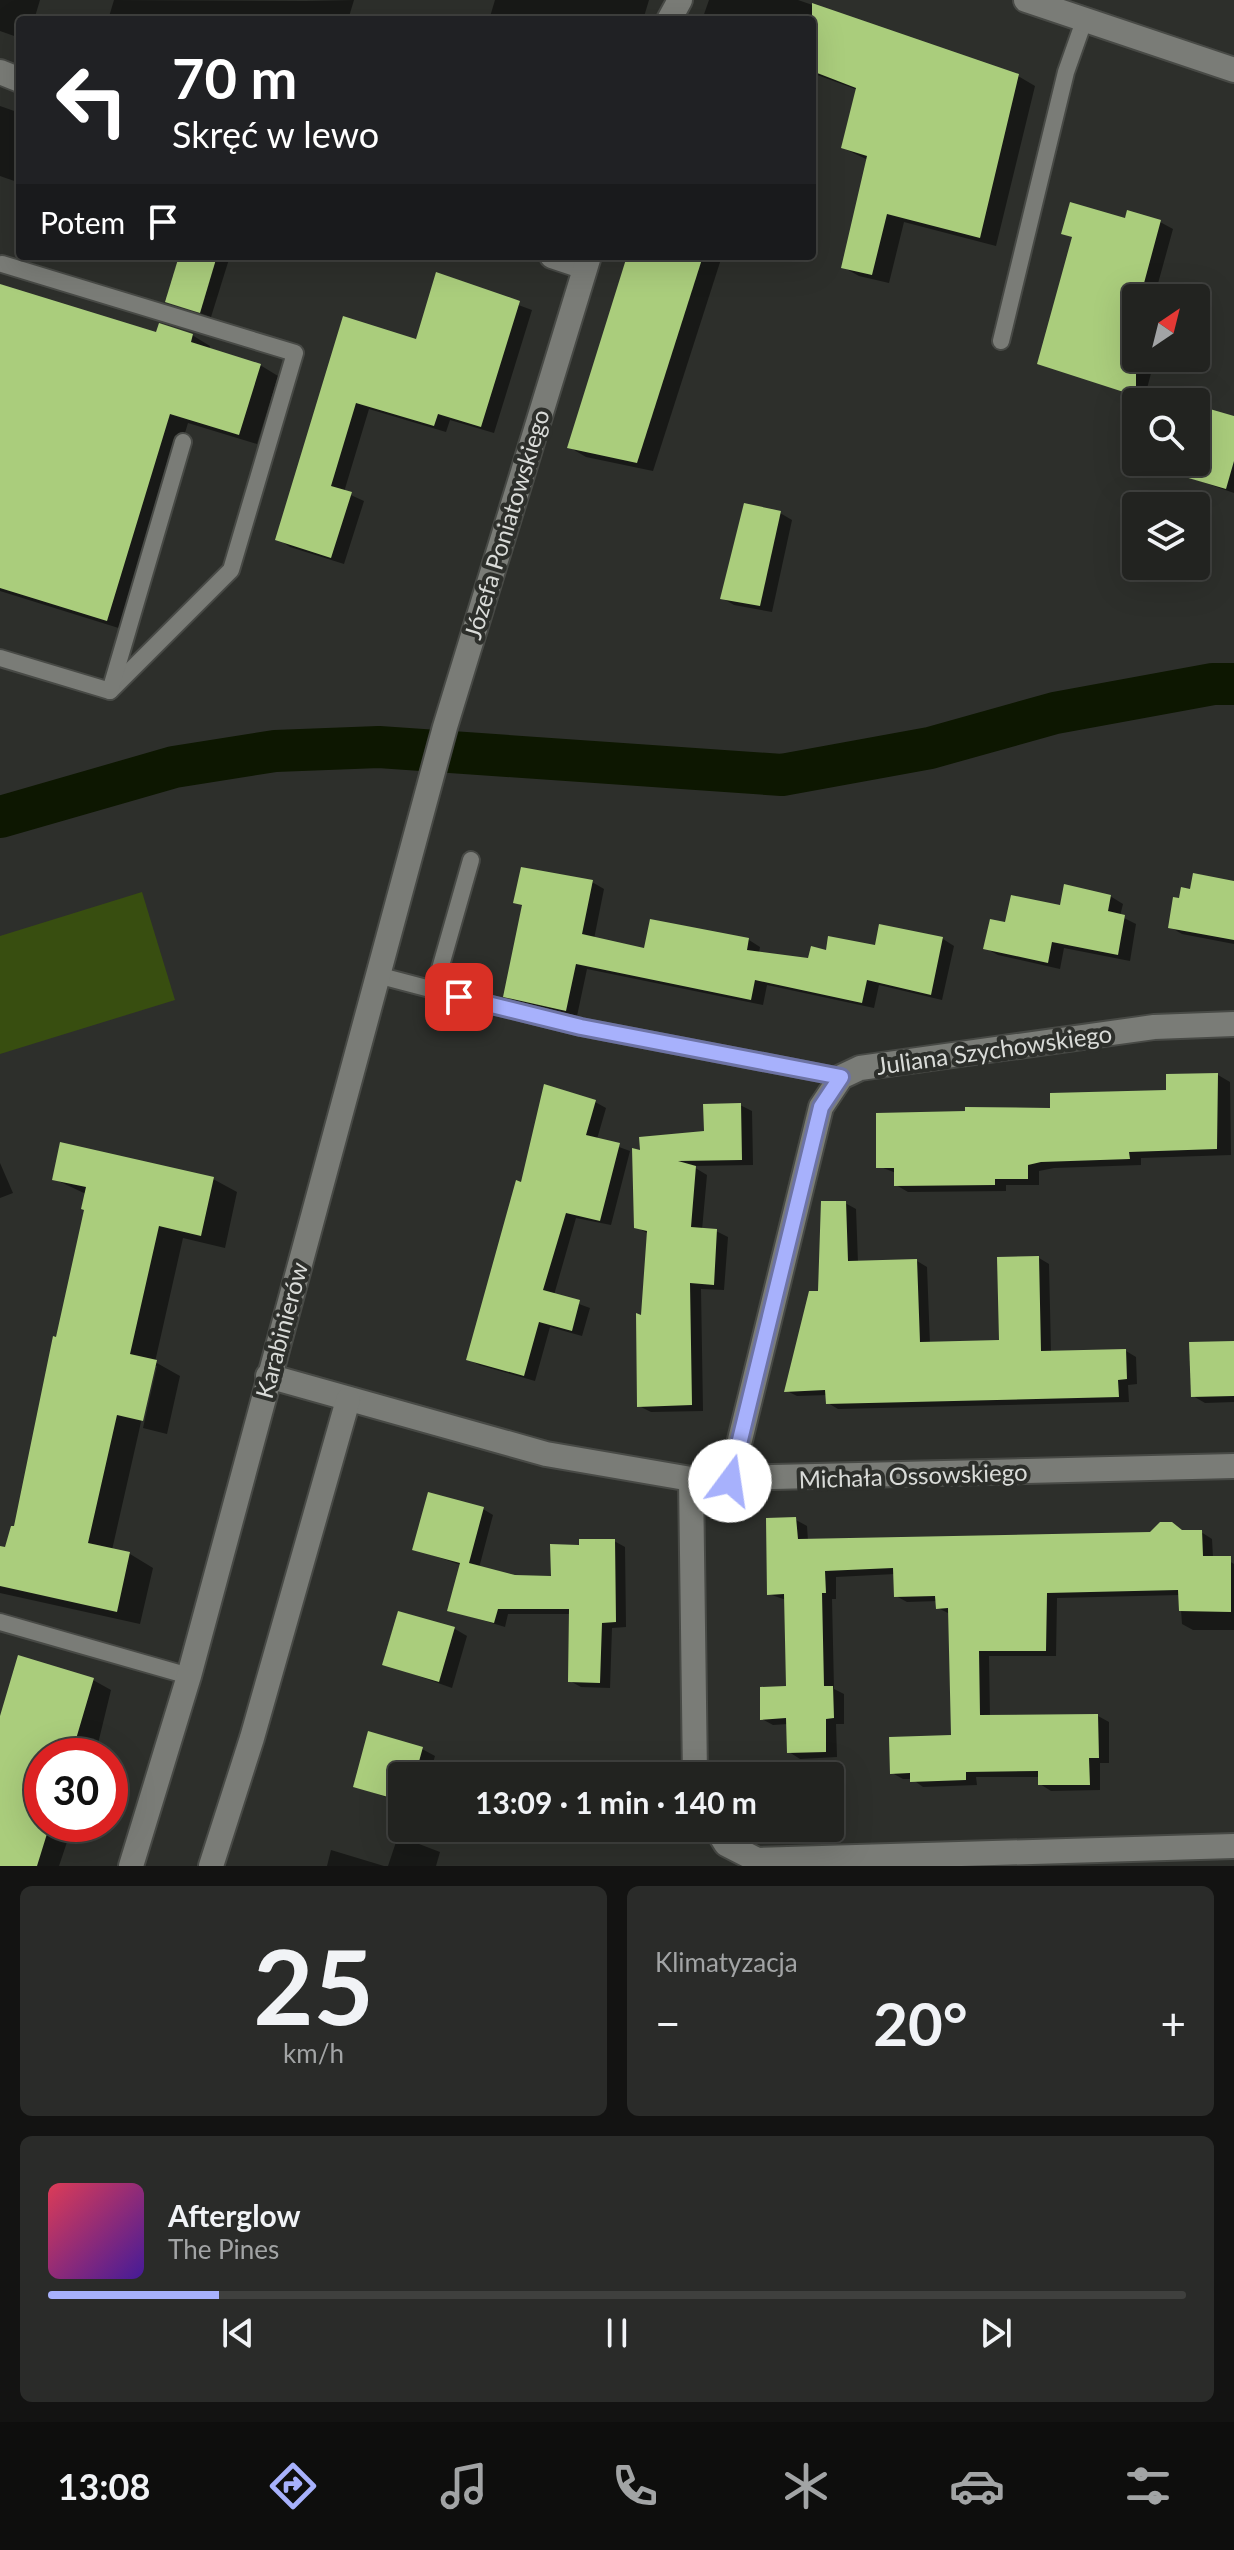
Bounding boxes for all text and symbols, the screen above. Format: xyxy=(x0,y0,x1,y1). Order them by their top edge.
text: 70 m xyxy=(172,44,297,111)
icon: left xyxy=(40,48,144,152)
text: Skręć w lewo xyxy=(172,112,379,156)
icon: arrive xyxy=(141,200,185,244)
text: Potem xyxy=(40,204,125,240)
north arrow xyxy=(1122,284,1210,372)
map controls xyxy=(1122,284,1210,580)
button: search xyxy=(1122,388,1210,476)
street label: Józefa Poniatowskiego xyxy=(457,406,555,642)
button: layers xyxy=(1122,492,1210,580)
pin xyxy=(425,963,493,1031)
icon: arrive xyxy=(437,975,481,1019)
street label: Juliana Szychowskiego xyxy=(874,1018,1114,1080)
street label: Karabinierów xyxy=(249,1259,313,1401)
position arrow xyxy=(688,1439,772,1523)
street label: Michała Ossowskiego xyxy=(798,1457,1028,1493)
speed limit sign: 30 xyxy=(24,1738,128,1842)
text: 13:09 · 1 min · 140 m xyxy=(475,1784,757,1820)
text: 25 xyxy=(253,1922,374,2047)
text: Klimatyzacja xyxy=(655,1946,798,1978)
text: 20° xyxy=(873,1987,968,2059)
text: − xyxy=(655,1997,681,2049)
text: + xyxy=(1160,1997,1186,2049)
text: km/h xyxy=(283,2037,344,2069)
text: Afterglow xyxy=(168,2197,301,2233)
text: The Pines xyxy=(168,2233,279,2265)
icon: previous xyxy=(216,2311,260,2355)
icon: pause xyxy=(595,2311,639,2355)
icon: next xyxy=(974,2311,1018,2355)
icon: directions xyxy=(265,2458,321,2514)
icon: music xyxy=(436,2458,492,2514)
icon: phone xyxy=(607,2458,663,2514)
icon: climate xyxy=(778,2458,834,2514)
icon: car xyxy=(949,2458,1005,2514)
icon: filters xyxy=(1120,2458,1176,2514)
text: 13:08 xyxy=(58,2464,150,2508)

